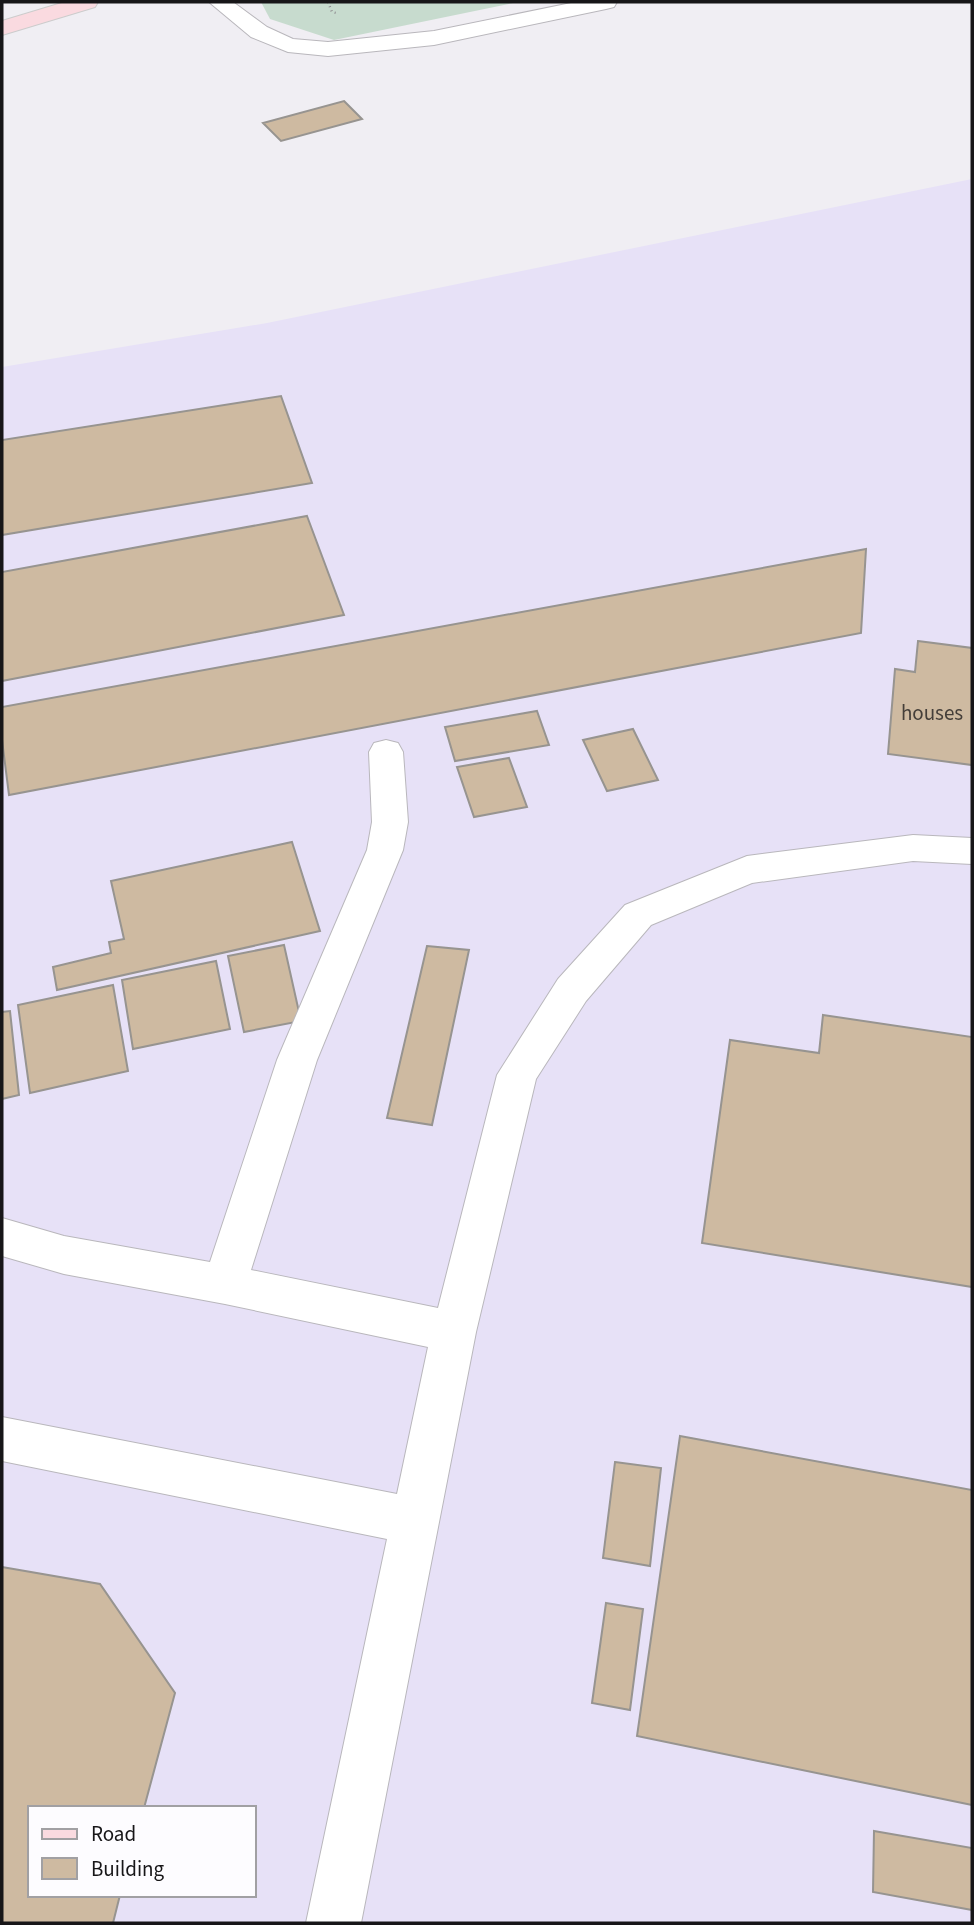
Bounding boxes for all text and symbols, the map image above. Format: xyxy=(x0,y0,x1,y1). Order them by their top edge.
house number: houses xyxy=(901,698,963,728)
legend xyxy=(28,1806,256,1897)
text: Road xyxy=(91,1819,136,1849)
text: Building xyxy=(91,1854,165,1884)

